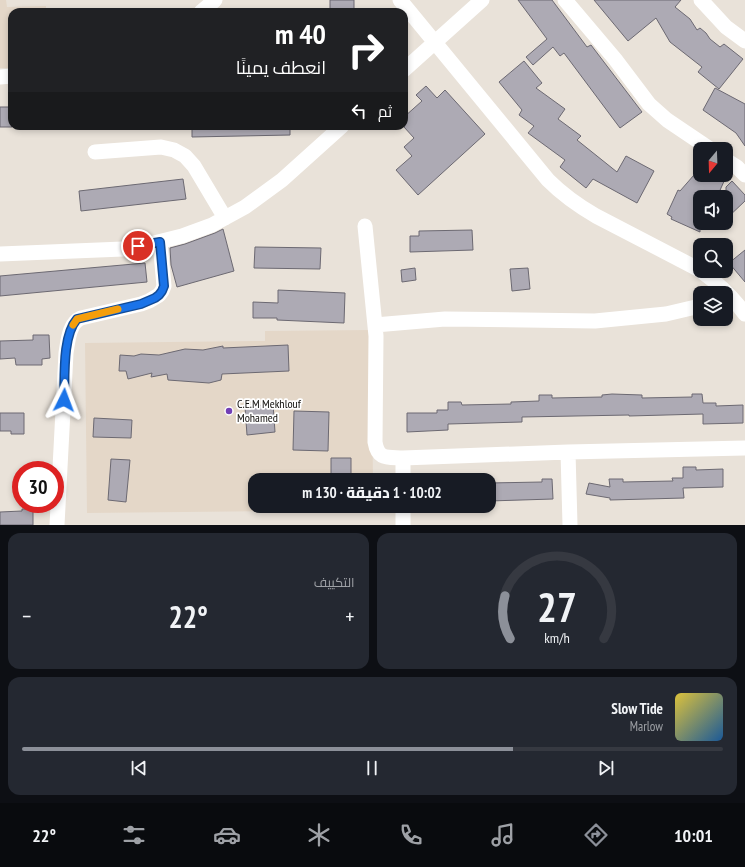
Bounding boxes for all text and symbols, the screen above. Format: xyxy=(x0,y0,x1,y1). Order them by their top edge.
text: 40 m xyxy=(275,15,326,52)
icon: right xyxy=(340,24,392,76)
text: انعطف يمينًا xyxy=(236,56,326,79)
icon: left xyxy=(348,100,370,122)
text: ثم xyxy=(378,102,392,121)
north arrow xyxy=(693,142,733,182)
map controls xyxy=(693,142,733,326)
button: sound xyxy=(693,190,733,230)
pin xyxy=(121,229,155,263)
icon: arrive xyxy=(127,235,149,257)
button: search xyxy=(693,238,733,278)
button: layers xyxy=(693,286,733,326)
position arrow xyxy=(43,379,85,421)
place label: C.E.M Mekhlouf Mohamed xyxy=(237,396,302,425)
marker: C.E.M Mekhlouf Mohamed xyxy=(224,406,234,416)
speed limit sign: 30 xyxy=(12,461,64,513)
text: 10:02 · 1 دقيقة · 130 m xyxy=(302,483,442,502)
text: التكييف xyxy=(314,574,355,591)
text: 27 xyxy=(537,580,577,633)
text: 22° xyxy=(168,597,208,636)
text: − xyxy=(22,602,31,630)
text: + xyxy=(345,602,354,630)
text: km/h xyxy=(544,628,569,647)
text: Slow Tide xyxy=(611,699,663,718)
text: Marlow xyxy=(630,718,663,735)
icon: previous xyxy=(128,757,150,779)
icon: pause xyxy=(361,757,383,779)
icon: next xyxy=(595,757,617,779)
icon: filters xyxy=(120,821,148,849)
icon: car xyxy=(213,821,241,849)
icon: climate xyxy=(305,821,333,849)
icon: phone xyxy=(397,821,425,849)
icon: music xyxy=(489,821,517,849)
icon: directions xyxy=(582,821,610,849)
text: 22° xyxy=(32,824,56,847)
text: 10:01 xyxy=(674,824,713,847)

